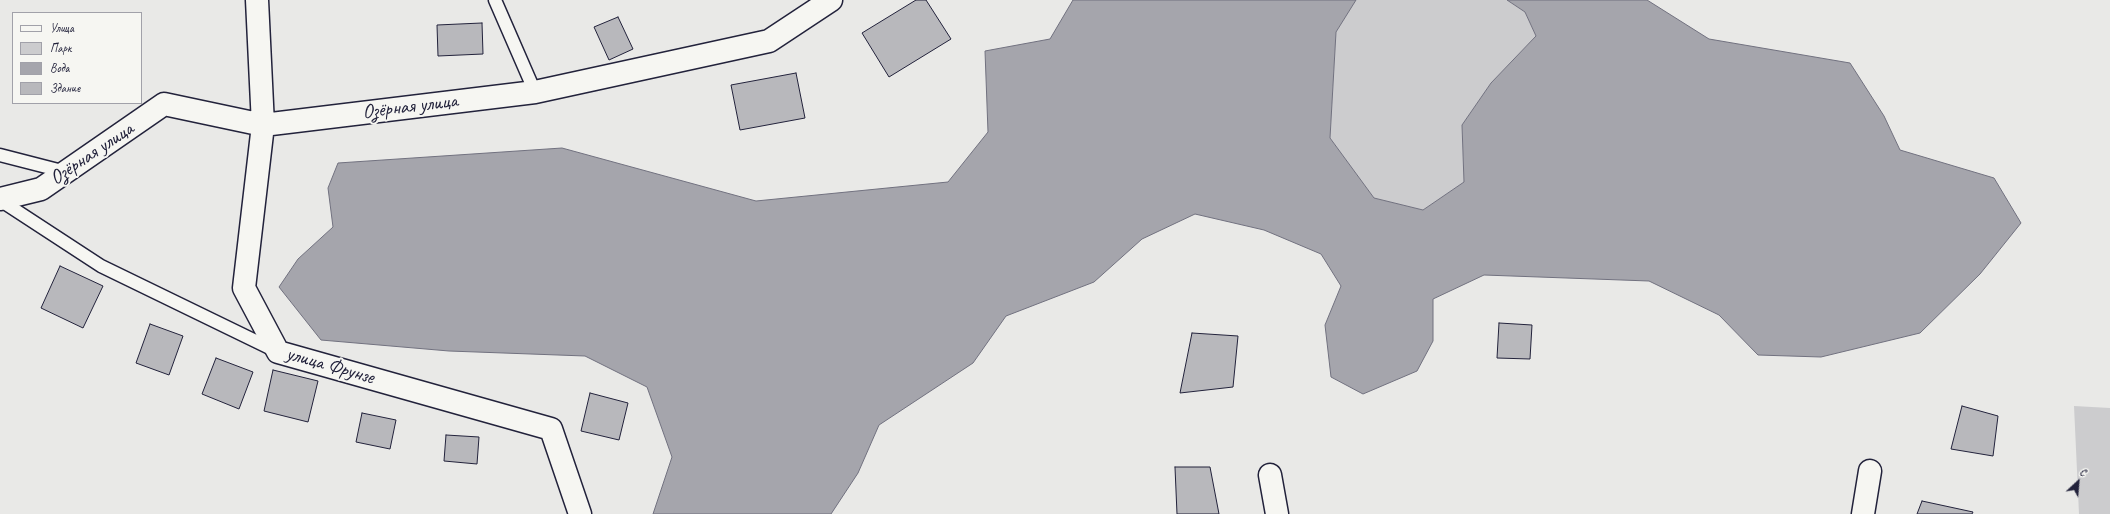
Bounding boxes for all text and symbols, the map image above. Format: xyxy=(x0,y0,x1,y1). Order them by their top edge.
legend xyxy=(12,12,142,104)
text: Улица xyxy=(50,20,74,36)
text: Парк xyxy=(50,40,71,56)
text: Вода xyxy=(50,60,69,76)
text: Здание xyxy=(50,80,80,96)
street label: Озёрная улица xyxy=(361,89,459,125)
street label: Озёрная улица xyxy=(46,117,138,191)
street label: улица Фрунзе xyxy=(283,342,377,390)
north arrow xyxy=(2058,462,2098,502)
text: С xyxy=(2078,464,2089,479)

